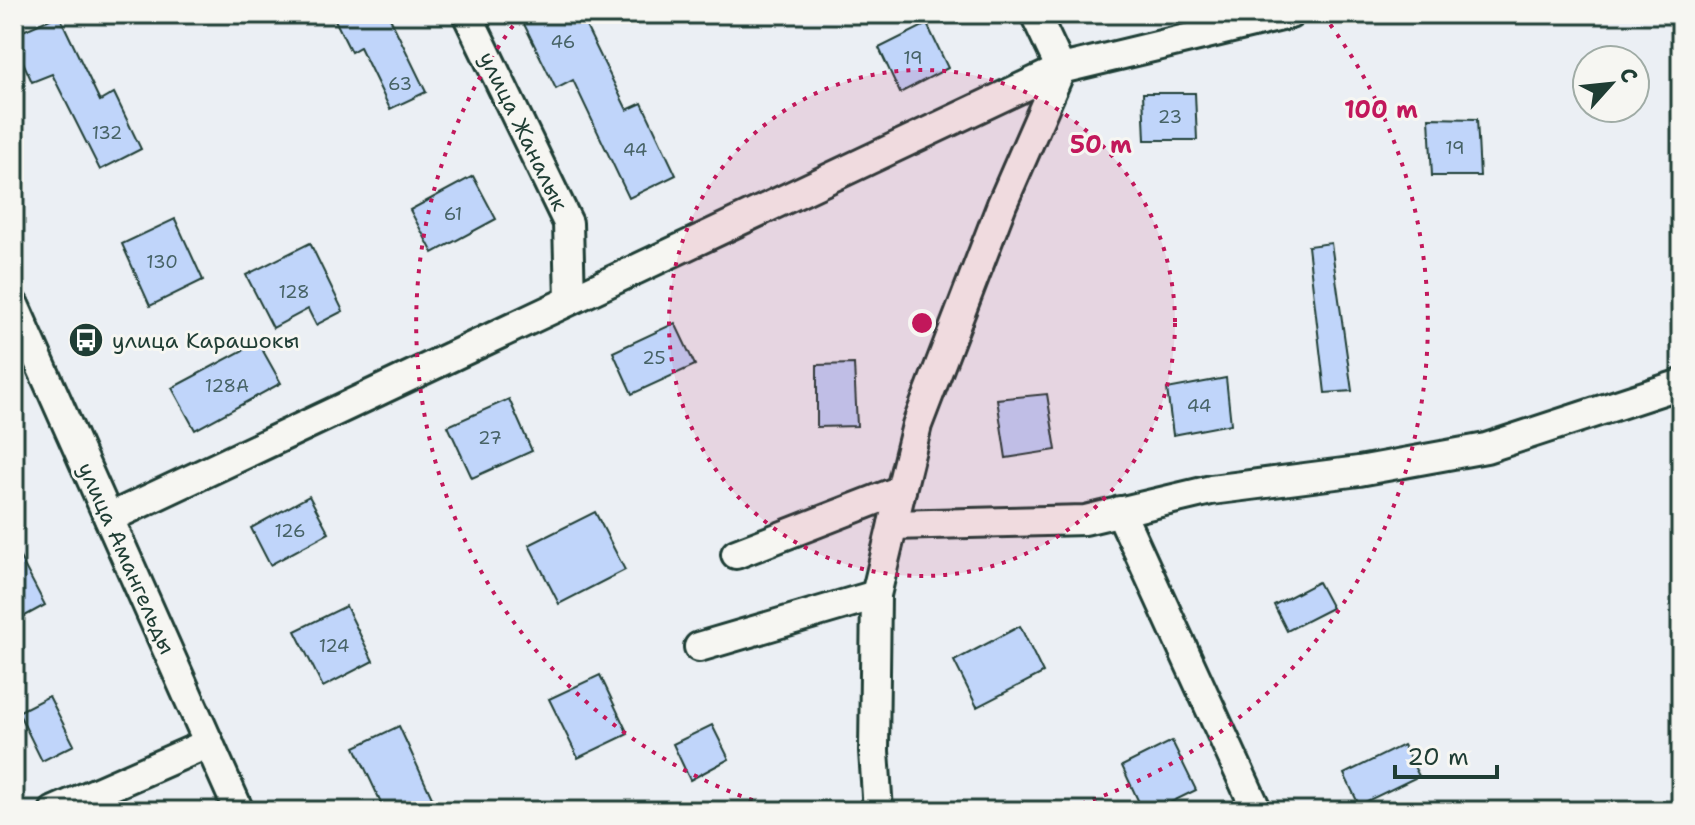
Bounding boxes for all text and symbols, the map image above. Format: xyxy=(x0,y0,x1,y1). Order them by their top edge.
house number: 46 xyxy=(551,30,575,54)
north arrow xyxy=(1571,44,1651,124)
house number: 19 xyxy=(903,46,923,70)
street label: улица Жаналык xyxy=(473,47,575,216)
text: С xyxy=(1612,63,1644,88)
house number: 63 xyxy=(388,72,412,96)
text: 100 m xyxy=(1344,94,1418,126)
house number: 23 xyxy=(1158,105,1182,129)
house number: 132 xyxy=(92,121,122,145)
text: 50 m xyxy=(1070,129,1132,161)
house number: 19 xyxy=(1445,136,1465,160)
house number: 44 xyxy=(623,138,647,162)
house number: 61 xyxy=(444,202,462,226)
house number: 130 xyxy=(146,250,178,274)
house number: 128 xyxy=(278,280,310,304)
centre of rings xyxy=(908,309,936,337)
bus stop icon: улица Карашокы xyxy=(67,321,105,359)
place label: улица Карашокы xyxy=(112,326,300,355)
house number: 25 xyxy=(642,346,666,370)
house number: 128А xyxy=(205,374,249,398)
house number: 44 xyxy=(1187,394,1211,418)
house number: 27 xyxy=(478,426,502,450)
street label: улица Амангельды xyxy=(71,458,182,659)
house number: 126 xyxy=(274,519,306,543)
house number: 124 xyxy=(319,634,349,658)
scale bar xyxy=(1395,729,1497,779)
text: 20 m xyxy=(1407,741,1469,773)

